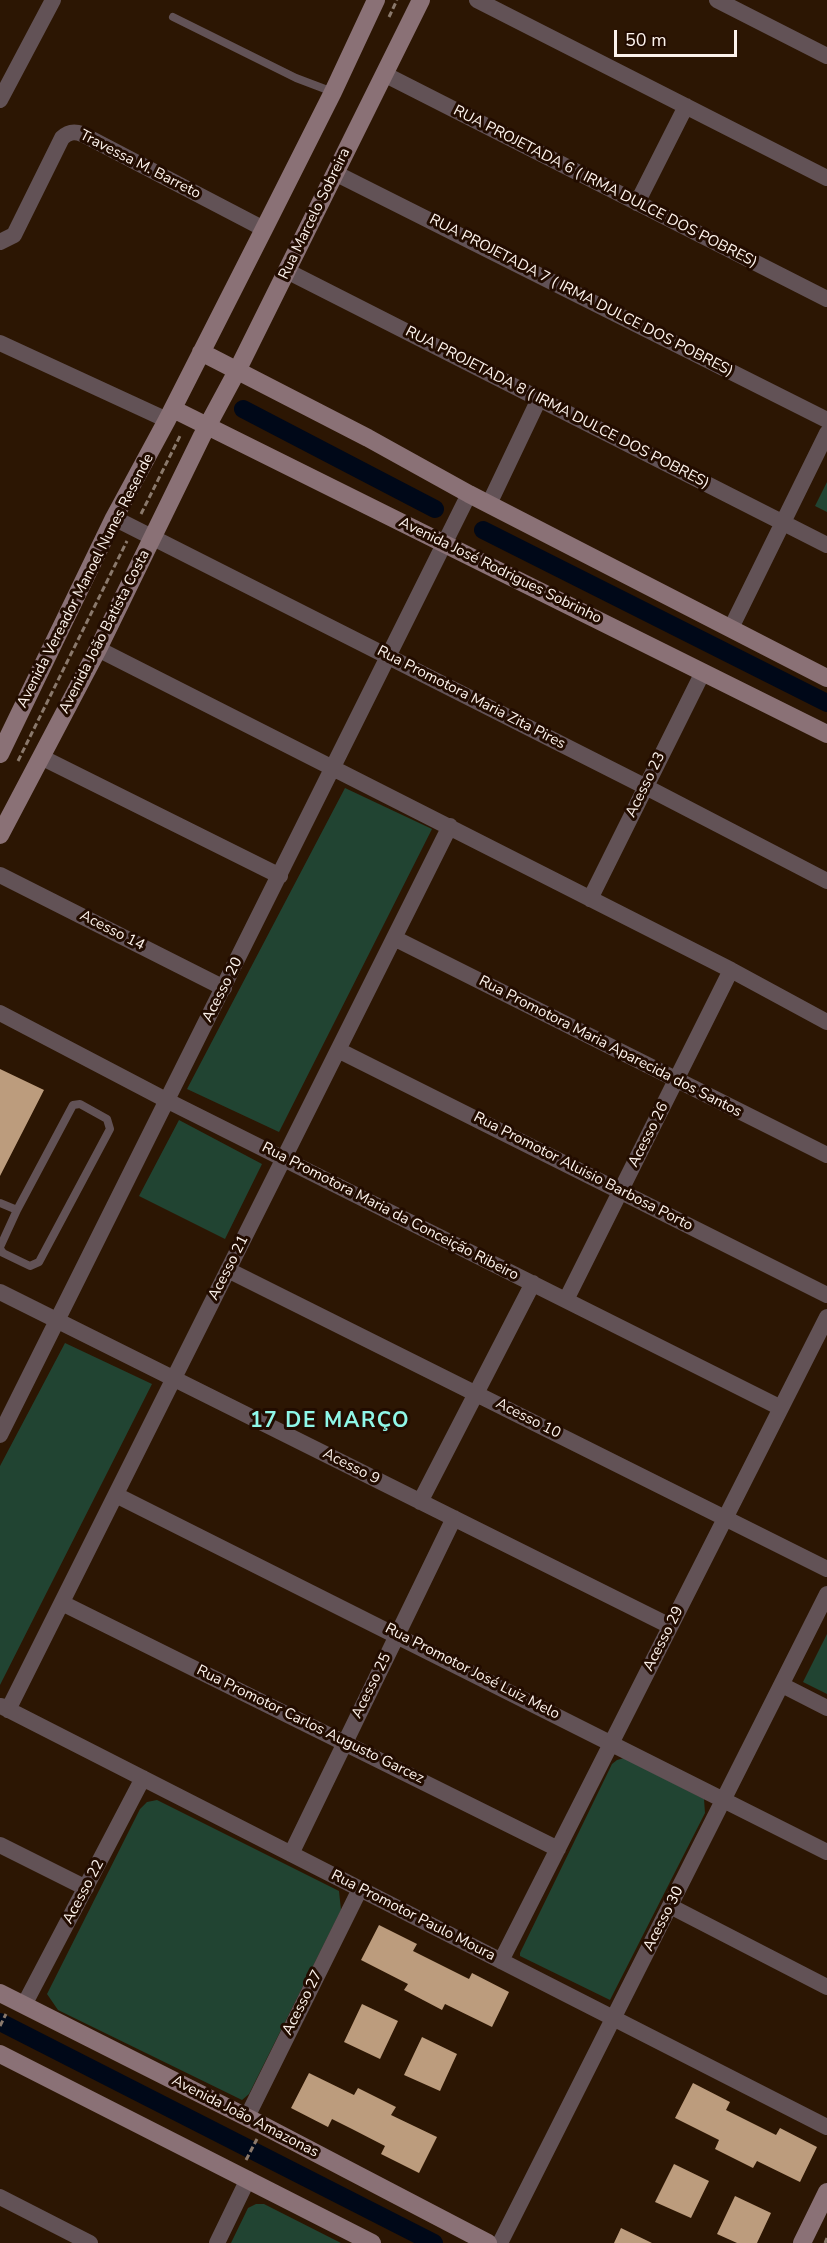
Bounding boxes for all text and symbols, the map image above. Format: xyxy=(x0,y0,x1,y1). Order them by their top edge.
scale bar xyxy=(617,18,740,56)
text: 50 m xyxy=(625,28,667,52)
street label: RUA PROJETADA 6 ( IRMA DULCE DOS POBRES) xyxy=(450,102,760,272)
street label: Travessa M. Barreto xyxy=(77,127,203,203)
street label: Rua Marcelo Sobreira xyxy=(275,145,355,283)
street label: RUA PROJETADA 7 ( IRMA DULCE DOS POBRES) xyxy=(426,211,736,381)
street label: RUA PROJETADA 8 ( IRMA DULCE DOS POBRES) xyxy=(402,323,712,493)
street label: Avenida Vereador Manoel Nunes Resende xyxy=(14,451,158,711)
street label: Avenida José Rodrigues Sobrinho xyxy=(396,514,604,628)
street label: Avenida João Batista Costa xyxy=(56,547,154,717)
street label: Rua Promotora Maria Zita Pires xyxy=(374,642,568,754)
street label: Acesso 23 xyxy=(623,749,669,821)
street label: Acesso 14 xyxy=(77,907,147,955)
street label: Acesso 20 xyxy=(199,955,247,1025)
street label: Rua Promotora Maria Aparecida dos Santos xyxy=(475,973,745,1121)
street label: Acesso 26 xyxy=(625,1100,673,1170)
street label: Rua Promotor Aluisio Barbosa Porto xyxy=(470,1109,696,1235)
street label: Rua Promotora Maria da Conceição Ribeiro xyxy=(259,1139,521,1285)
street label: Acesso 21 xyxy=(205,1233,253,1303)
street label: Acesso 10 xyxy=(493,1395,563,1443)
district label: 17 DE MARÇO xyxy=(250,1409,410,1435)
street label: Acesso 9 xyxy=(320,1445,382,1489)
street label: Acesso 29 xyxy=(640,1604,688,1674)
street label: Rua Promotor José Luiz Melo xyxy=(382,1620,562,1724)
street label: Acesso 25 xyxy=(349,1650,395,1722)
street label: Rua Promotor Carlos Augusto Garcez xyxy=(193,1662,427,1788)
street label: Acesso 22 xyxy=(60,1857,108,1927)
street label: Rua Promotor Paulo Moura xyxy=(328,1867,498,1965)
street label: Acesso 30 xyxy=(640,1884,688,1954)
street label: Acesso 27 xyxy=(279,1968,327,2038)
street label: Avenida João Amazonas xyxy=(168,2072,322,2162)

